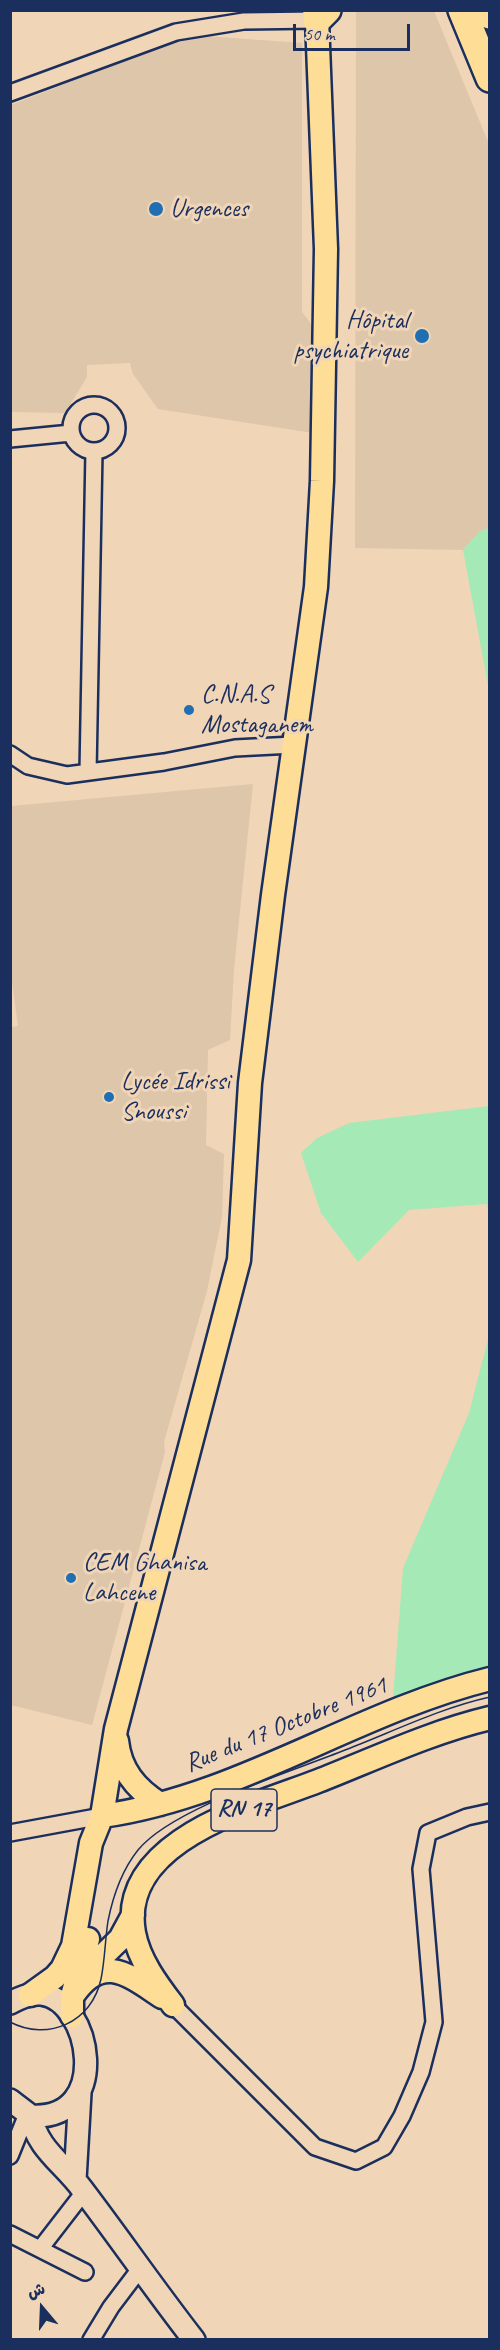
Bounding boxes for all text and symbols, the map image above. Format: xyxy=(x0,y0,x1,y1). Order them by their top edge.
scale bar xyxy=(296,12,413,50)
text: 50 m xyxy=(304,23,335,45)
place label: Urgences xyxy=(170,193,248,225)
marker: Urgences xyxy=(147,200,165,218)
place label: Hôpital psychiatrique xyxy=(293,305,408,366)
marker: Hôpital psychiatrique xyxy=(413,327,431,345)
place label: C.N.A.S Mostaganem xyxy=(201,679,313,740)
marker: C.N.A.S Mostaganem xyxy=(182,703,196,717)
place label: Lycée Idrissi Snoussi xyxy=(121,1066,230,1128)
marker: Lycée Idrissi Snoussi xyxy=(102,1090,116,1104)
place label: CEM Ghanisa Lahcene xyxy=(83,1547,206,1608)
marker: CEM Ghanisa Lahcene xyxy=(64,1571,78,1585)
street label: Rue du 17 Octobre 1961 xyxy=(180,1670,392,1780)
road number: RN 17 xyxy=(211,1789,277,1831)
north arrow xyxy=(12,2278,72,2338)
text: ش xyxy=(25,2279,48,2303)

